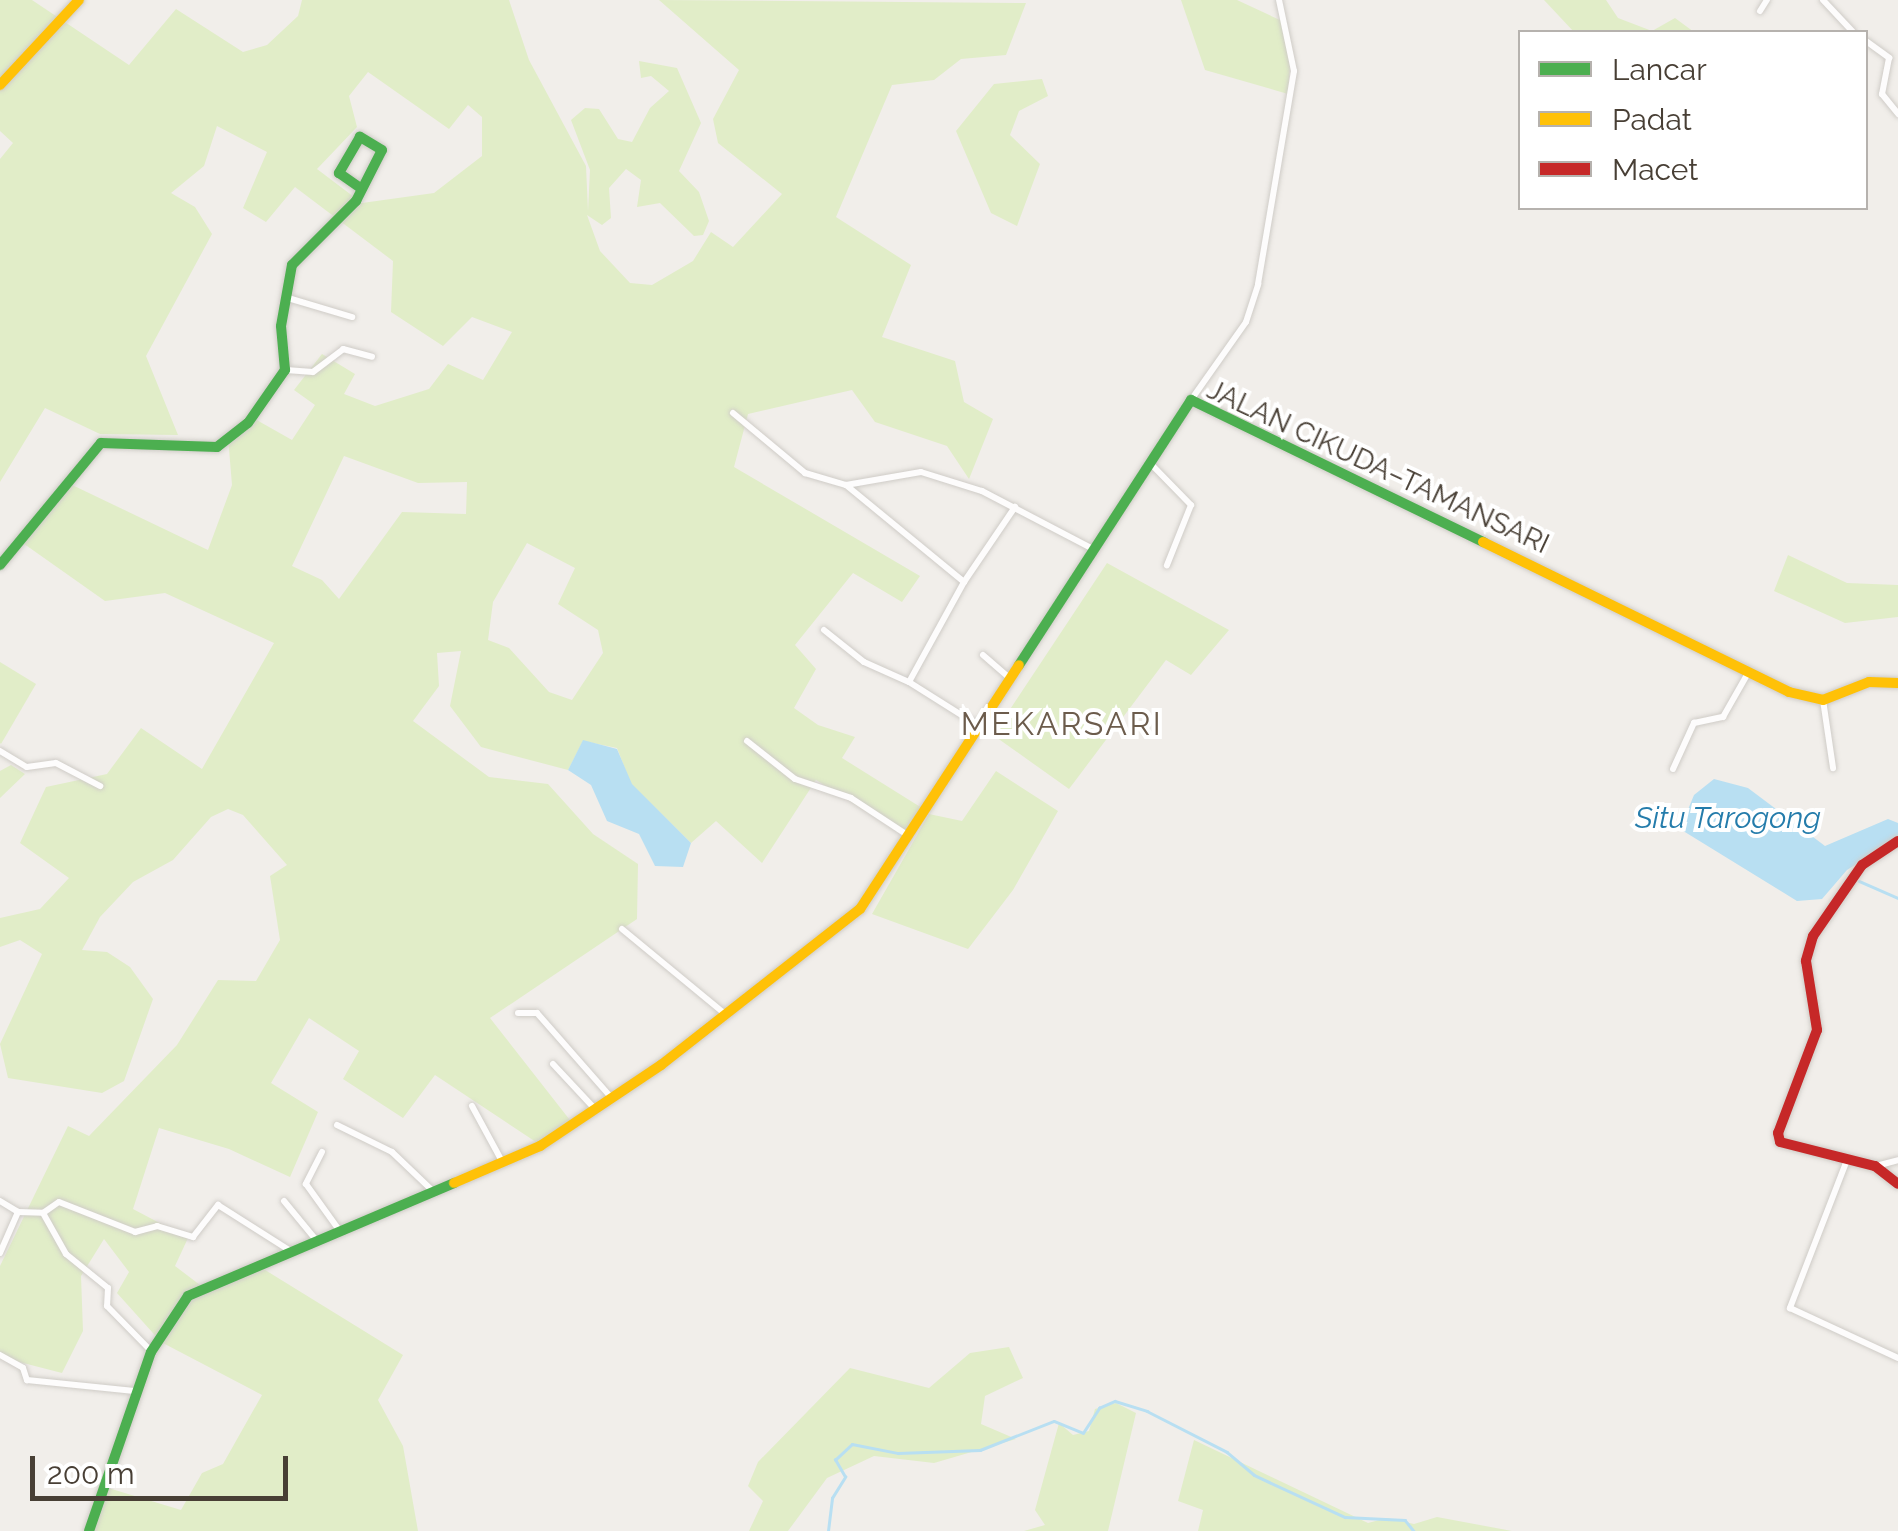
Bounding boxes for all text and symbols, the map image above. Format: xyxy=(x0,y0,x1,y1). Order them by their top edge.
legend xyxy=(1518,30,1868,210)
text: Lancar xyxy=(1612,52,1707,87)
text: Padat xyxy=(1612,102,1692,137)
text: Macet xyxy=(1612,152,1698,187)
street label: JALAN CIKUDA–TAMANSARI xyxy=(1202,373,1554,561)
district label: MEKARSARI xyxy=(961,705,1163,743)
water label: Situ Tarogong xyxy=(1634,800,1822,836)
scale bar xyxy=(35,1436,292,1498)
text: 200 m xyxy=(47,1456,135,1491)

